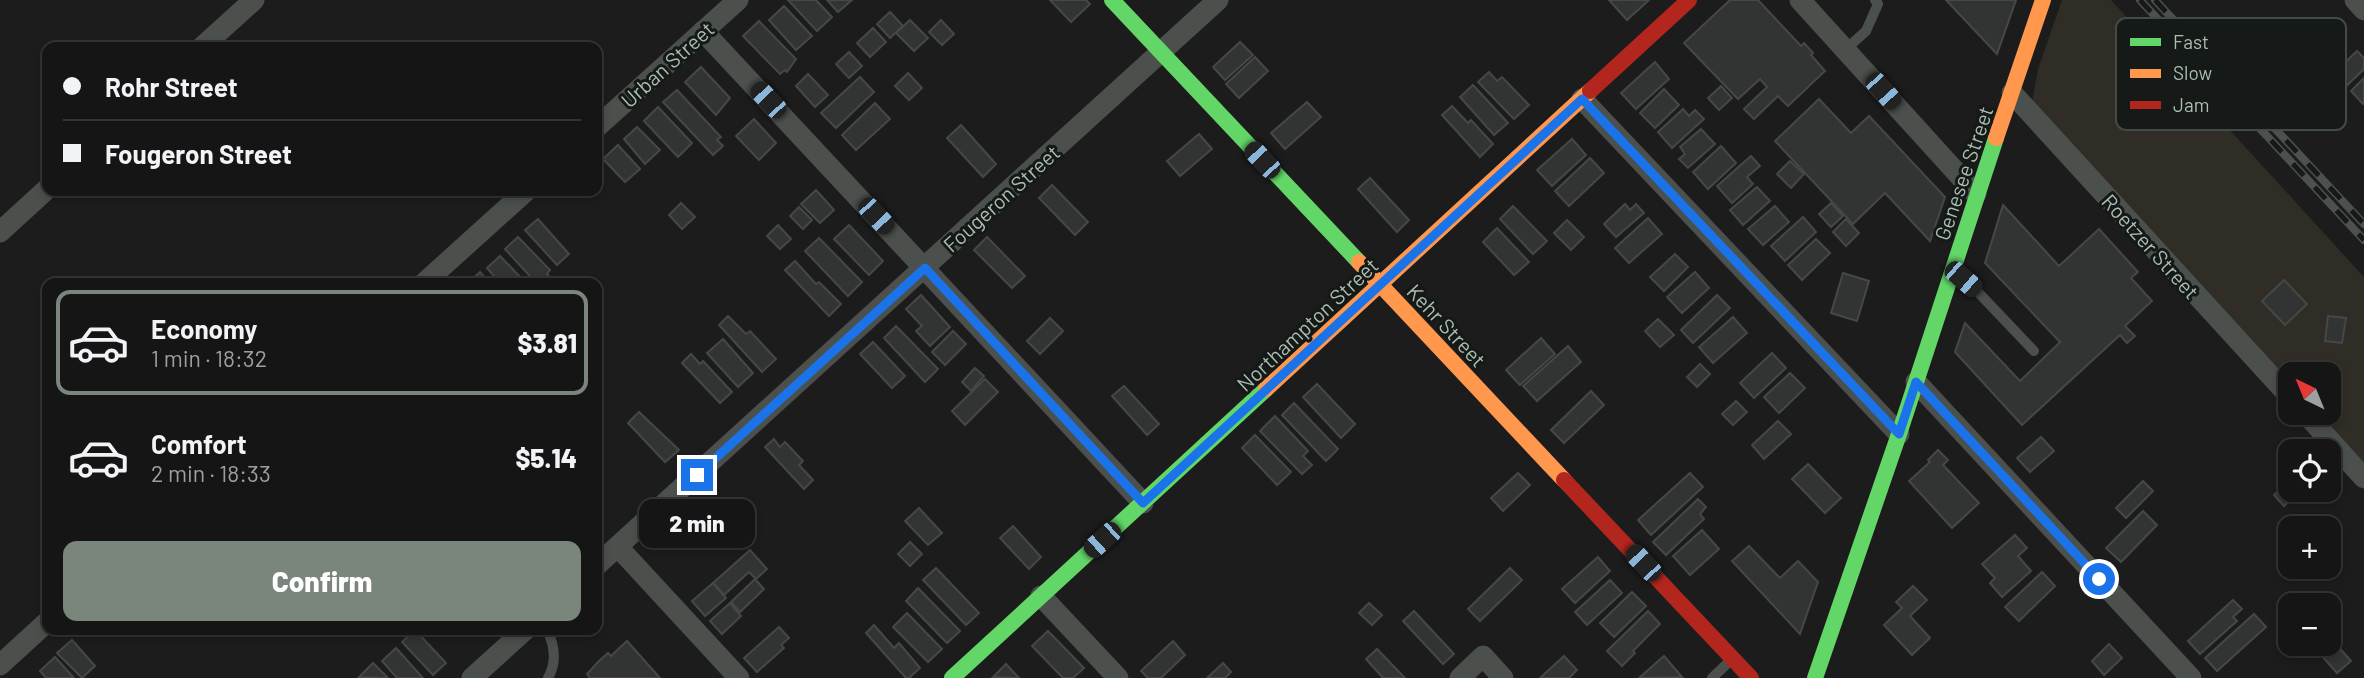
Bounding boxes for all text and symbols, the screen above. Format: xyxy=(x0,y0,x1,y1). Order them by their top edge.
street label: Urban Street xyxy=(615,16,719,112)
legend xyxy=(2116,18,2346,130)
text: Fast xyxy=(2173,30,2209,53)
text: Slow xyxy=(2173,61,2212,84)
car xyxy=(1862,68,1905,114)
text: Rohr Street xyxy=(105,71,238,102)
car xyxy=(746,77,791,123)
text: Jam xyxy=(2173,93,2209,116)
street label: Genesee Street xyxy=(1928,103,1998,243)
car xyxy=(1240,137,1285,183)
text: Fougeron Street xyxy=(105,138,292,169)
street label: Fougeron Street xyxy=(938,139,1064,257)
street label: Roetzer Street xyxy=(2097,188,2205,304)
car xyxy=(854,193,899,239)
street label: Northampton Street xyxy=(1231,252,1383,396)
car xyxy=(1941,257,1986,301)
street label: Kehr Street xyxy=(1402,278,1492,372)
icon: car xyxy=(67,311,130,374)
text: Economy xyxy=(151,313,257,344)
text: $3.81 xyxy=(517,327,577,358)
text: 1 min · 18:32 xyxy=(151,344,267,372)
north arrow xyxy=(2278,362,2342,425)
map controls xyxy=(2278,362,2341,656)
icon: car xyxy=(67,426,130,489)
text: Comfort xyxy=(151,428,247,459)
button: locate xyxy=(2278,439,2341,502)
text: $5.14 xyxy=(515,442,577,473)
text: 2 min · 18:33 xyxy=(151,459,271,487)
route end xyxy=(681,459,713,491)
callout: 2 min xyxy=(639,500,755,548)
text: 2 min xyxy=(669,509,725,537)
button: + xyxy=(2278,516,2341,579)
car xyxy=(1080,518,1125,562)
car xyxy=(1621,540,1666,586)
button: Confirm xyxy=(63,541,581,621)
route start xyxy=(2083,563,2115,595)
button: − xyxy=(2278,593,2341,656)

